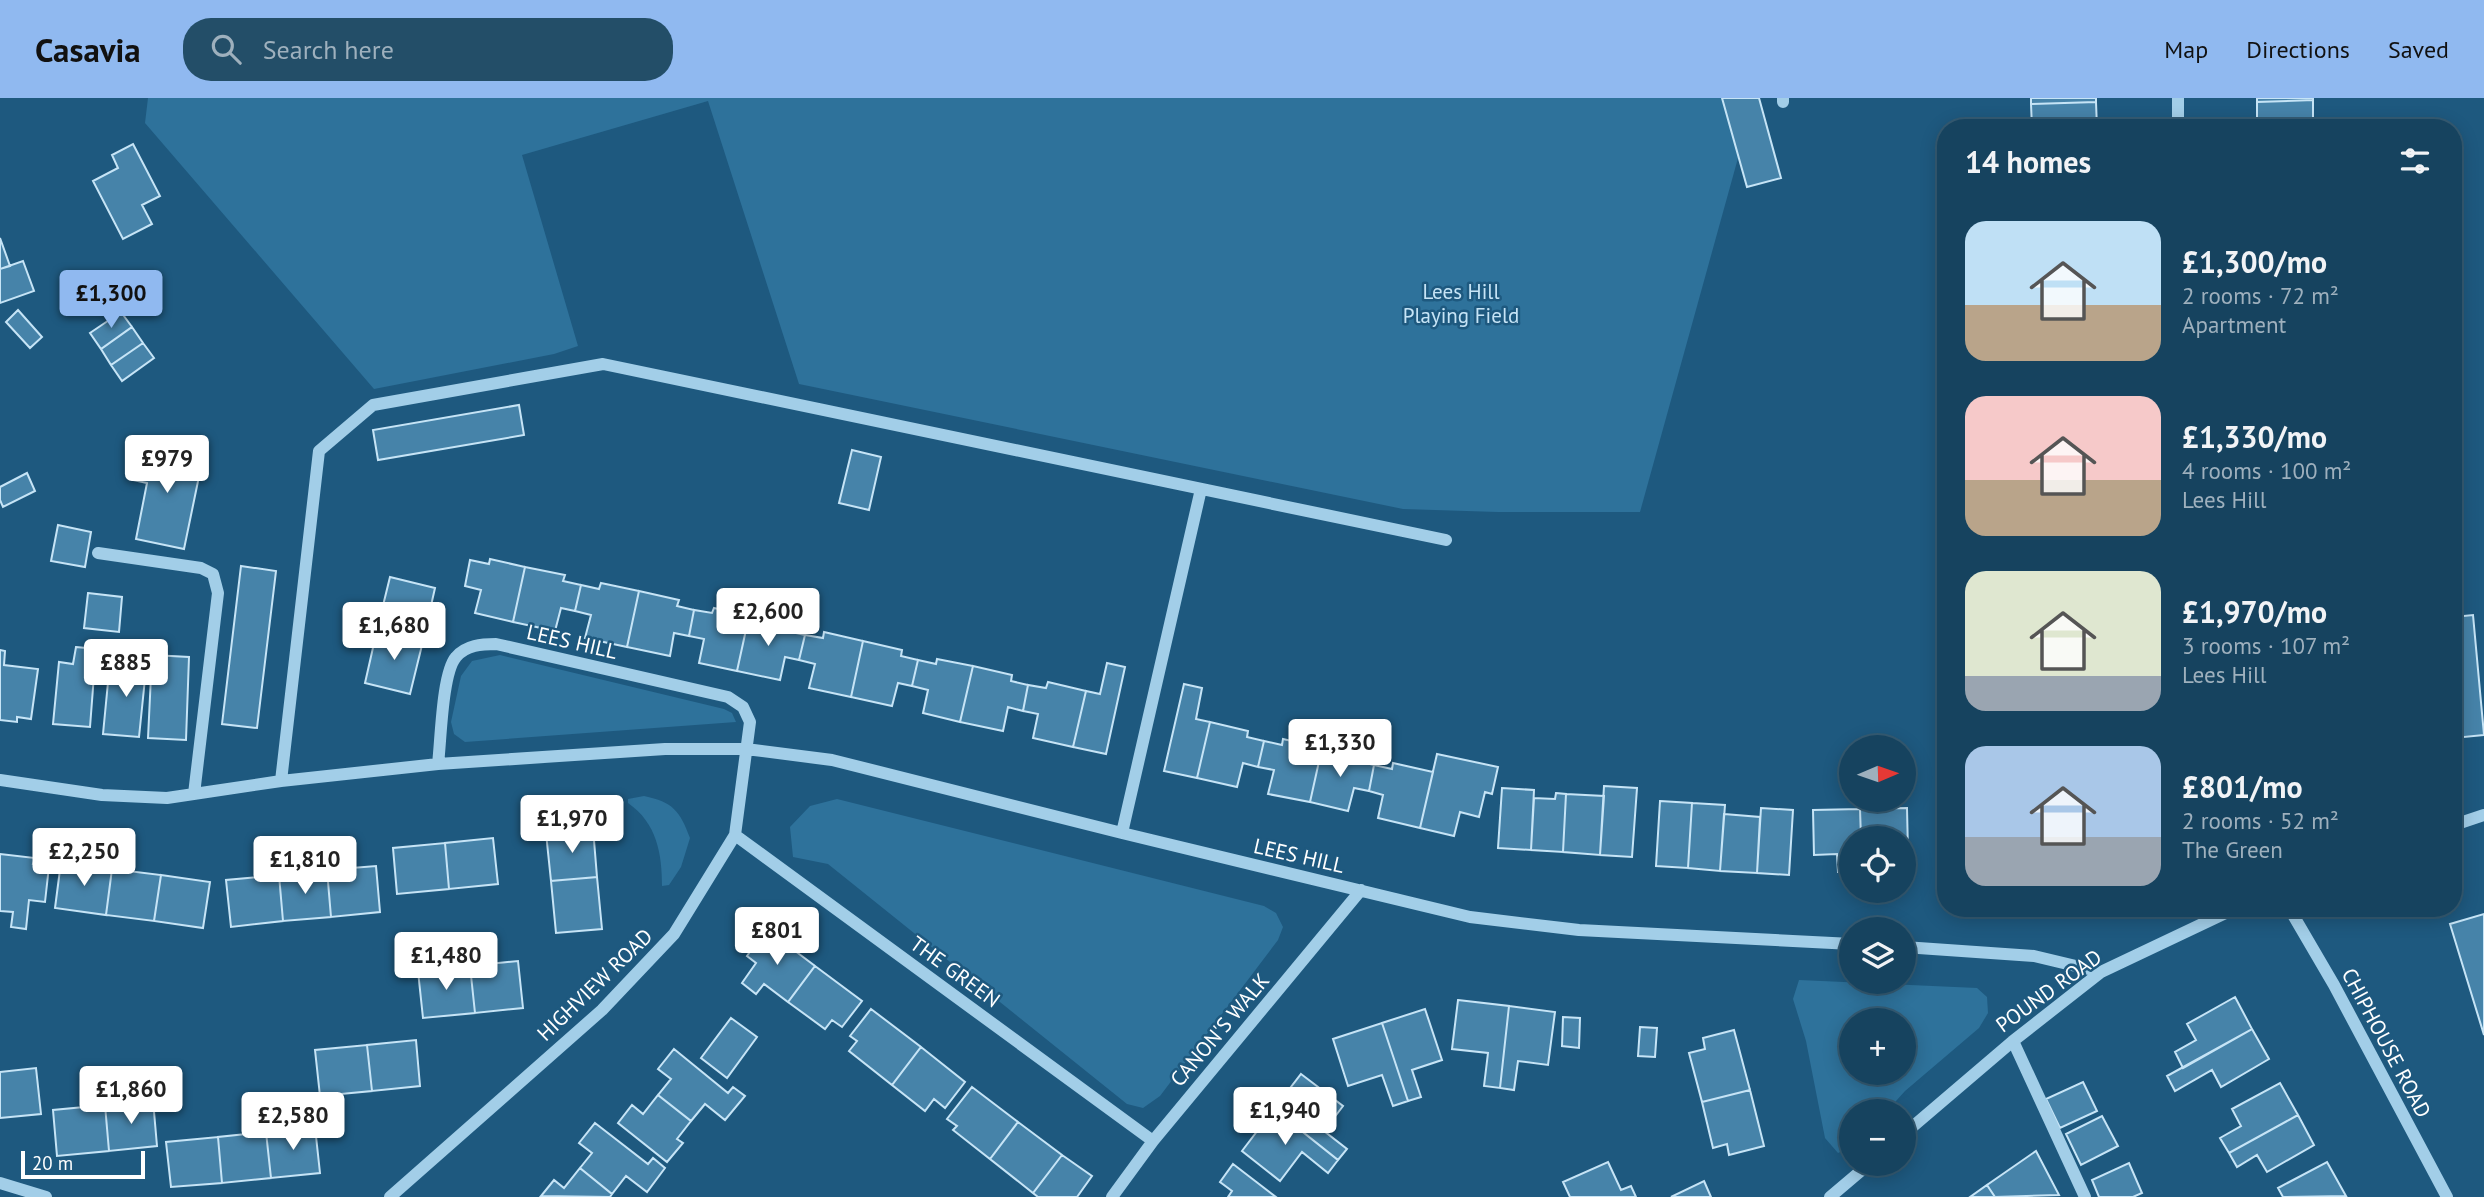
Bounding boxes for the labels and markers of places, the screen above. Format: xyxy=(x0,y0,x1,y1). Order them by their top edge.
pin: £1,300 xyxy=(54,271,168,330)
pin: £979 xyxy=(126,436,208,495)
pin: £2,600 xyxy=(711,588,825,648)
pin: £1,680 xyxy=(337,602,451,662)
pin: £885 xyxy=(85,640,167,699)
pin: £1,330 xyxy=(1283,720,1397,779)
pin: £1,970 xyxy=(515,796,629,855)
pin: £2,250 xyxy=(27,828,141,888)
pin: £1,810 xyxy=(248,836,362,896)
pin: £801 xyxy=(736,908,818,967)
pin: £1,480 xyxy=(389,932,503,992)
pin: £1,860 xyxy=(74,1066,188,1126)
pin: £1,940 xyxy=(1228,1088,1342,1147)
pin: £2,580 xyxy=(236,1093,350,1152)

